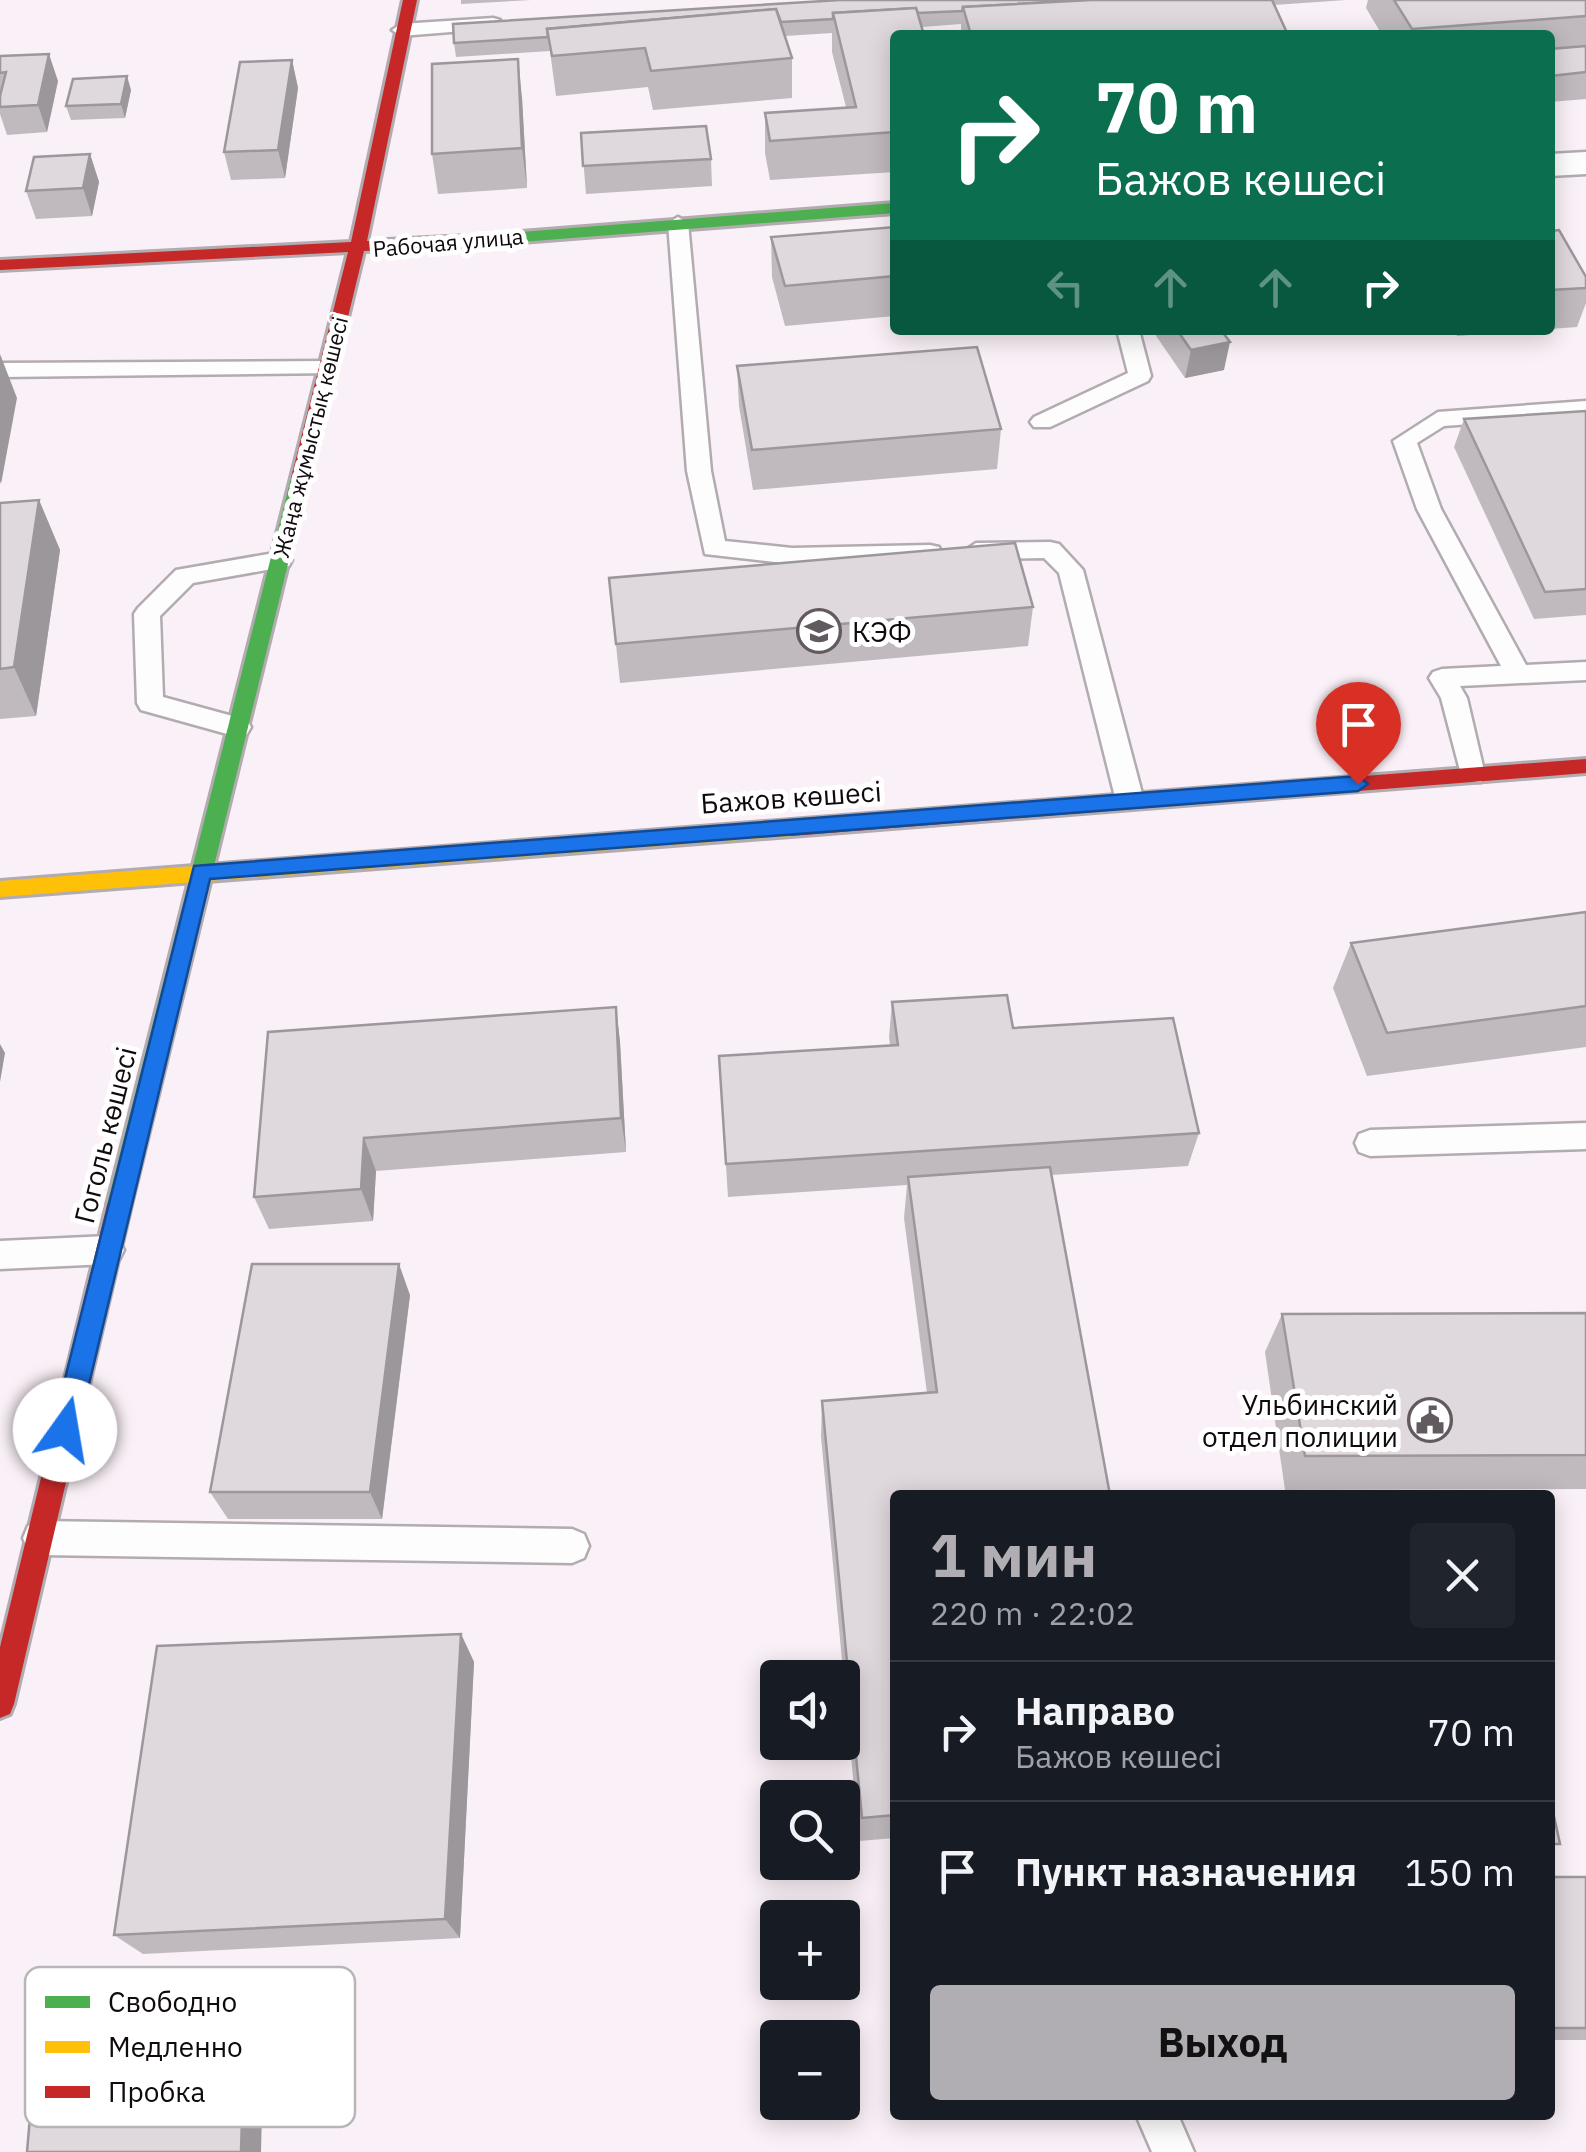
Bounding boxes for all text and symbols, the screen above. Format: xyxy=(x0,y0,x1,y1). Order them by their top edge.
text: 70 m xyxy=(1095,61,1258,152)
icon: right xyxy=(930,70,1060,200)
text: Бажов көшесі xyxy=(1095,149,1386,207)
street label: Рабочая улица xyxy=(371,221,525,263)
icon: left xyxy=(1038,260,1093,315)
icon: ahead xyxy=(1143,260,1198,315)
icon: ahead xyxy=(1248,260,1303,315)
icon: right xyxy=(1353,260,1408,315)
street label: Жаңа жұмыстық көшесі xyxy=(266,313,354,561)
school or university icon: КЭФ xyxy=(796,608,842,654)
place label: КЭФ xyxy=(852,613,912,650)
pin xyxy=(1316,682,1401,785)
icon: arrive xyxy=(1331,697,1386,752)
street label: Бажов көшесі xyxy=(699,772,883,822)
street label: Гоголь көшесі xyxy=(65,1043,145,1227)
position arrow xyxy=(13,1378,117,1482)
place label: Ульбинский отдел полиции xyxy=(1202,1386,1398,1455)
public building icon: Ульбинский отдел полиции xyxy=(1407,1397,1453,1443)
text: 1 мин xyxy=(930,1515,1097,1594)
button: close xyxy=(1410,1523,1515,1628)
text: 220 m · 22:02 xyxy=(930,1592,1135,1634)
map controls xyxy=(760,1660,860,2120)
button: sound xyxy=(760,1660,860,1760)
text: Направо xyxy=(1015,1686,1175,1735)
icon: right xyxy=(930,1704,985,1759)
text: 70 m xyxy=(1427,1707,1515,1756)
text: Бажов көшесі xyxy=(1015,1735,1222,1777)
button: search xyxy=(760,1780,860,1880)
icon: arrive xyxy=(930,1844,985,1899)
text: Пункт назначения xyxy=(1015,1847,1357,1896)
text: 150 m xyxy=(1404,1847,1515,1896)
button: + xyxy=(760,1900,860,2000)
legend xyxy=(25,1967,355,2127)
text: Свободно xyxy=(108,1983,237,2020)
button: Выход xyxy=(930,1985,1515,2100)
button: − xyxy=(760,2020,860,2120)
text: Медленно xyxy=(108,2028,243,2065)
text: Пробка xyxy=(108,2073,205,2110)

